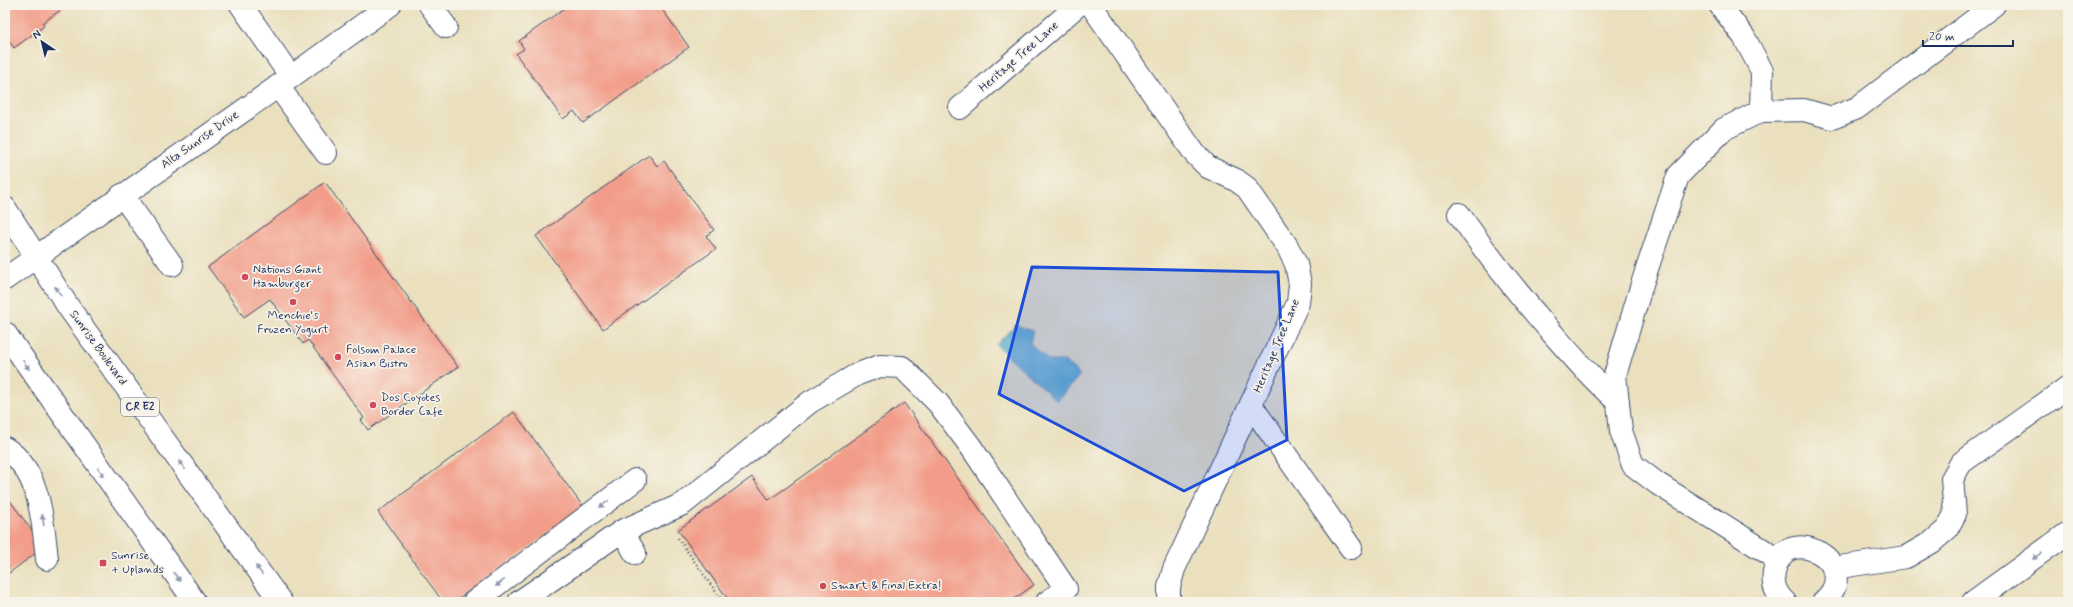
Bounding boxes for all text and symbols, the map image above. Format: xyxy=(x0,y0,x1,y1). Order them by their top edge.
street label: Heritage Tree Lane xyxy=(976,18,1062,96)
north arrow xyxy=(22,22,62,62)
scale bar xyxy=(1923,22,2013,48)
text: N xyxy=(30,27,44,42)
text: 20 m xyxy=(1929,29,1955,45)
street label: Alta Sunrise Drive xyxy=(158,107,242,173)
place label: Nations Giant Hamburger xyxy=(253,262,322,293)
marker: Nations Giant Hamburger xyxy=(240,272,250,282)
one-way arrow xyxy=(54,286,62,296)
marker: Menchie's Frozen Yogurt xyxy=(288,297,298,307)
street label: Heritage Tree Lane xyxy=(1250,297,1304,395)
street label: Sunrise Boulevard xyxy=(65,307,131,389)
place label: Menchie's Frozen Yogurt xyxy=(257,308,329,338)
place label: Folsom Palace Asian Bistro xyxy=(346,342,416,372)
marker: Folsom Palace Asian Bistro xyxy=(333,352,343,362)
one-way arrow xyxy=(22,360,30,371)
place label: Dos Coyotes Border Cafe xyxy=(381,390,443,420)
road number: CR E2 xyxy=(121,398,159,416)
marker: Dos Coyotes Border Cafe xyxy=(368,400,378,410)
one-way arrow xyxy=(179,460,187,470)
one-way arrow xyxy=(97,466,105,477)
one-way arrow xyxy=(598,500,609,508)
one-way arrow xyxy=(40,514,46,526)
place label: Sunrise + Uplands xyxy=(111,548,164,578)
one-way arrow xyxy=(2031,551,2042,560)
marker: Sunrise + Uplands xyxy=(98,558,108,568)
one-way arrow xyxy=(255,565,263,576)
one-way arrow xyxy=(173,572,181,583)
one-way arrow xyxy=(495,578,506,587)
place label: Smart & Final Extra! xyxy=(831,578,941,594)
marker: Smart & Final Extra! xyxy=(818,581,828,591)

